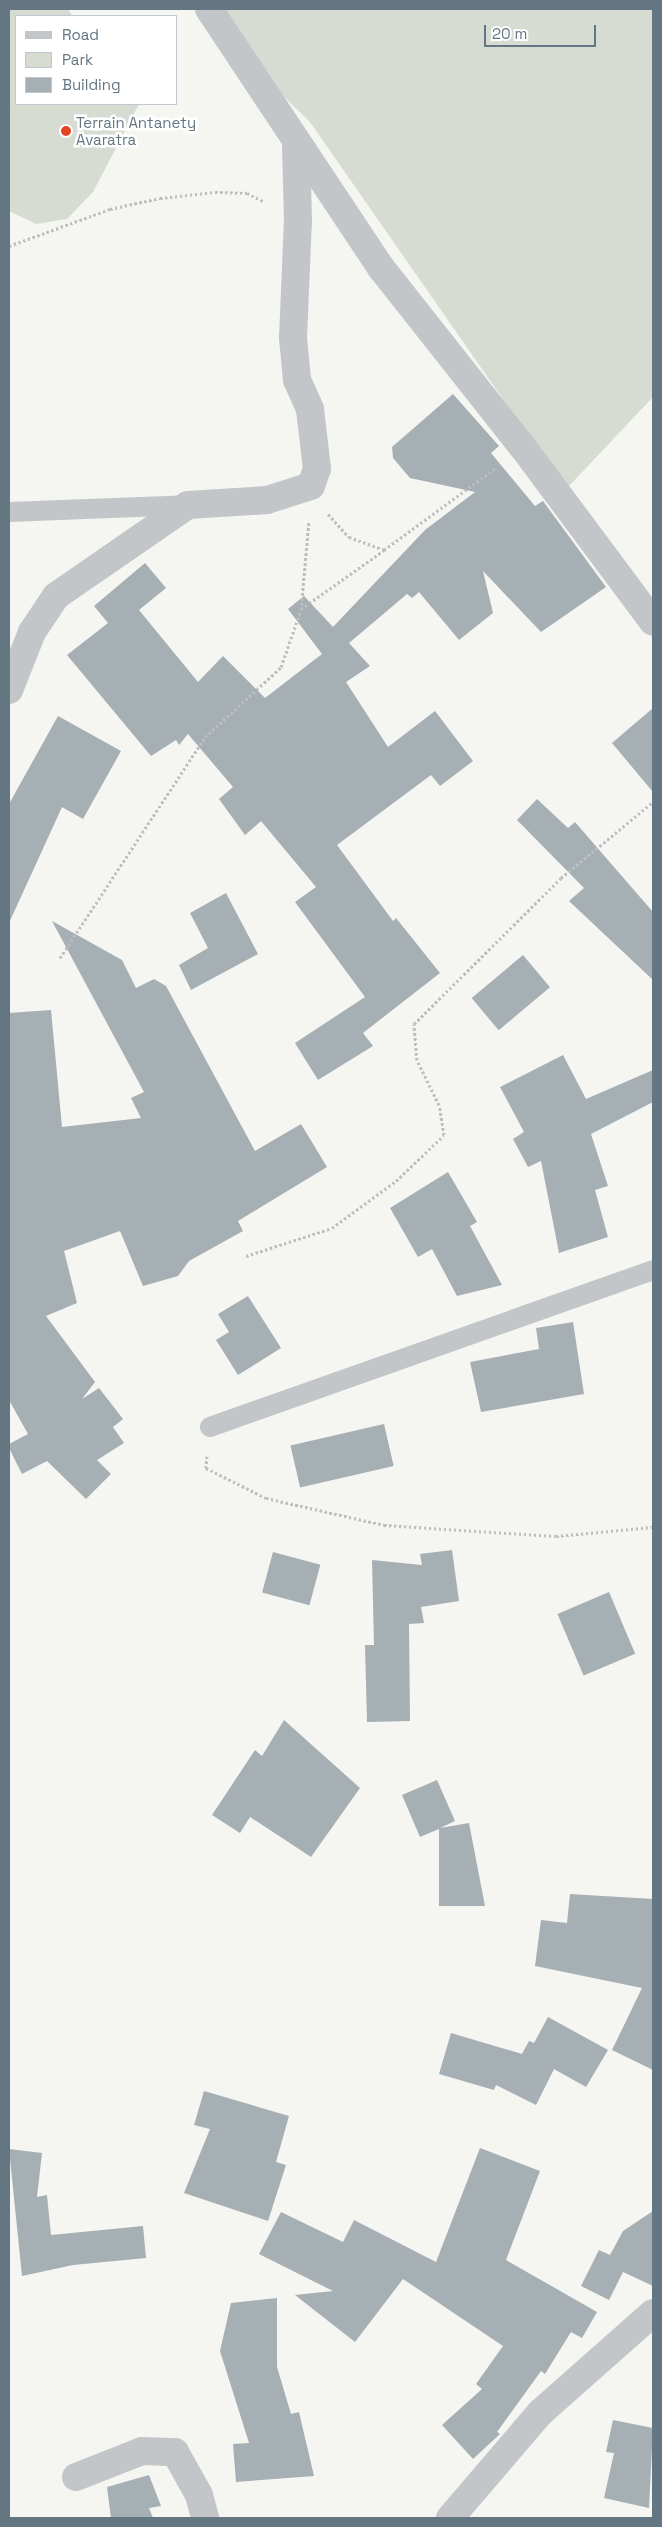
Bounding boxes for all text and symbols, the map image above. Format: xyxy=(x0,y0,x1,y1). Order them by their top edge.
legend xyxy=(15,15,178,105)
scale bar xyxy=(487,15,600,47)
text: 20 m xyxy=(492,24,527,43)
text: Road xyxy=(62,25,99,44)
text: Park xyxy=(62,50,93,69)
text: Building xyxy=(62,75,121,94)
place label: Terrain Antanety Avaratra xyxy=(76,113,196,148)
marker: Terrain Antanety Avaratra xyxy=(60,125,72,137)

